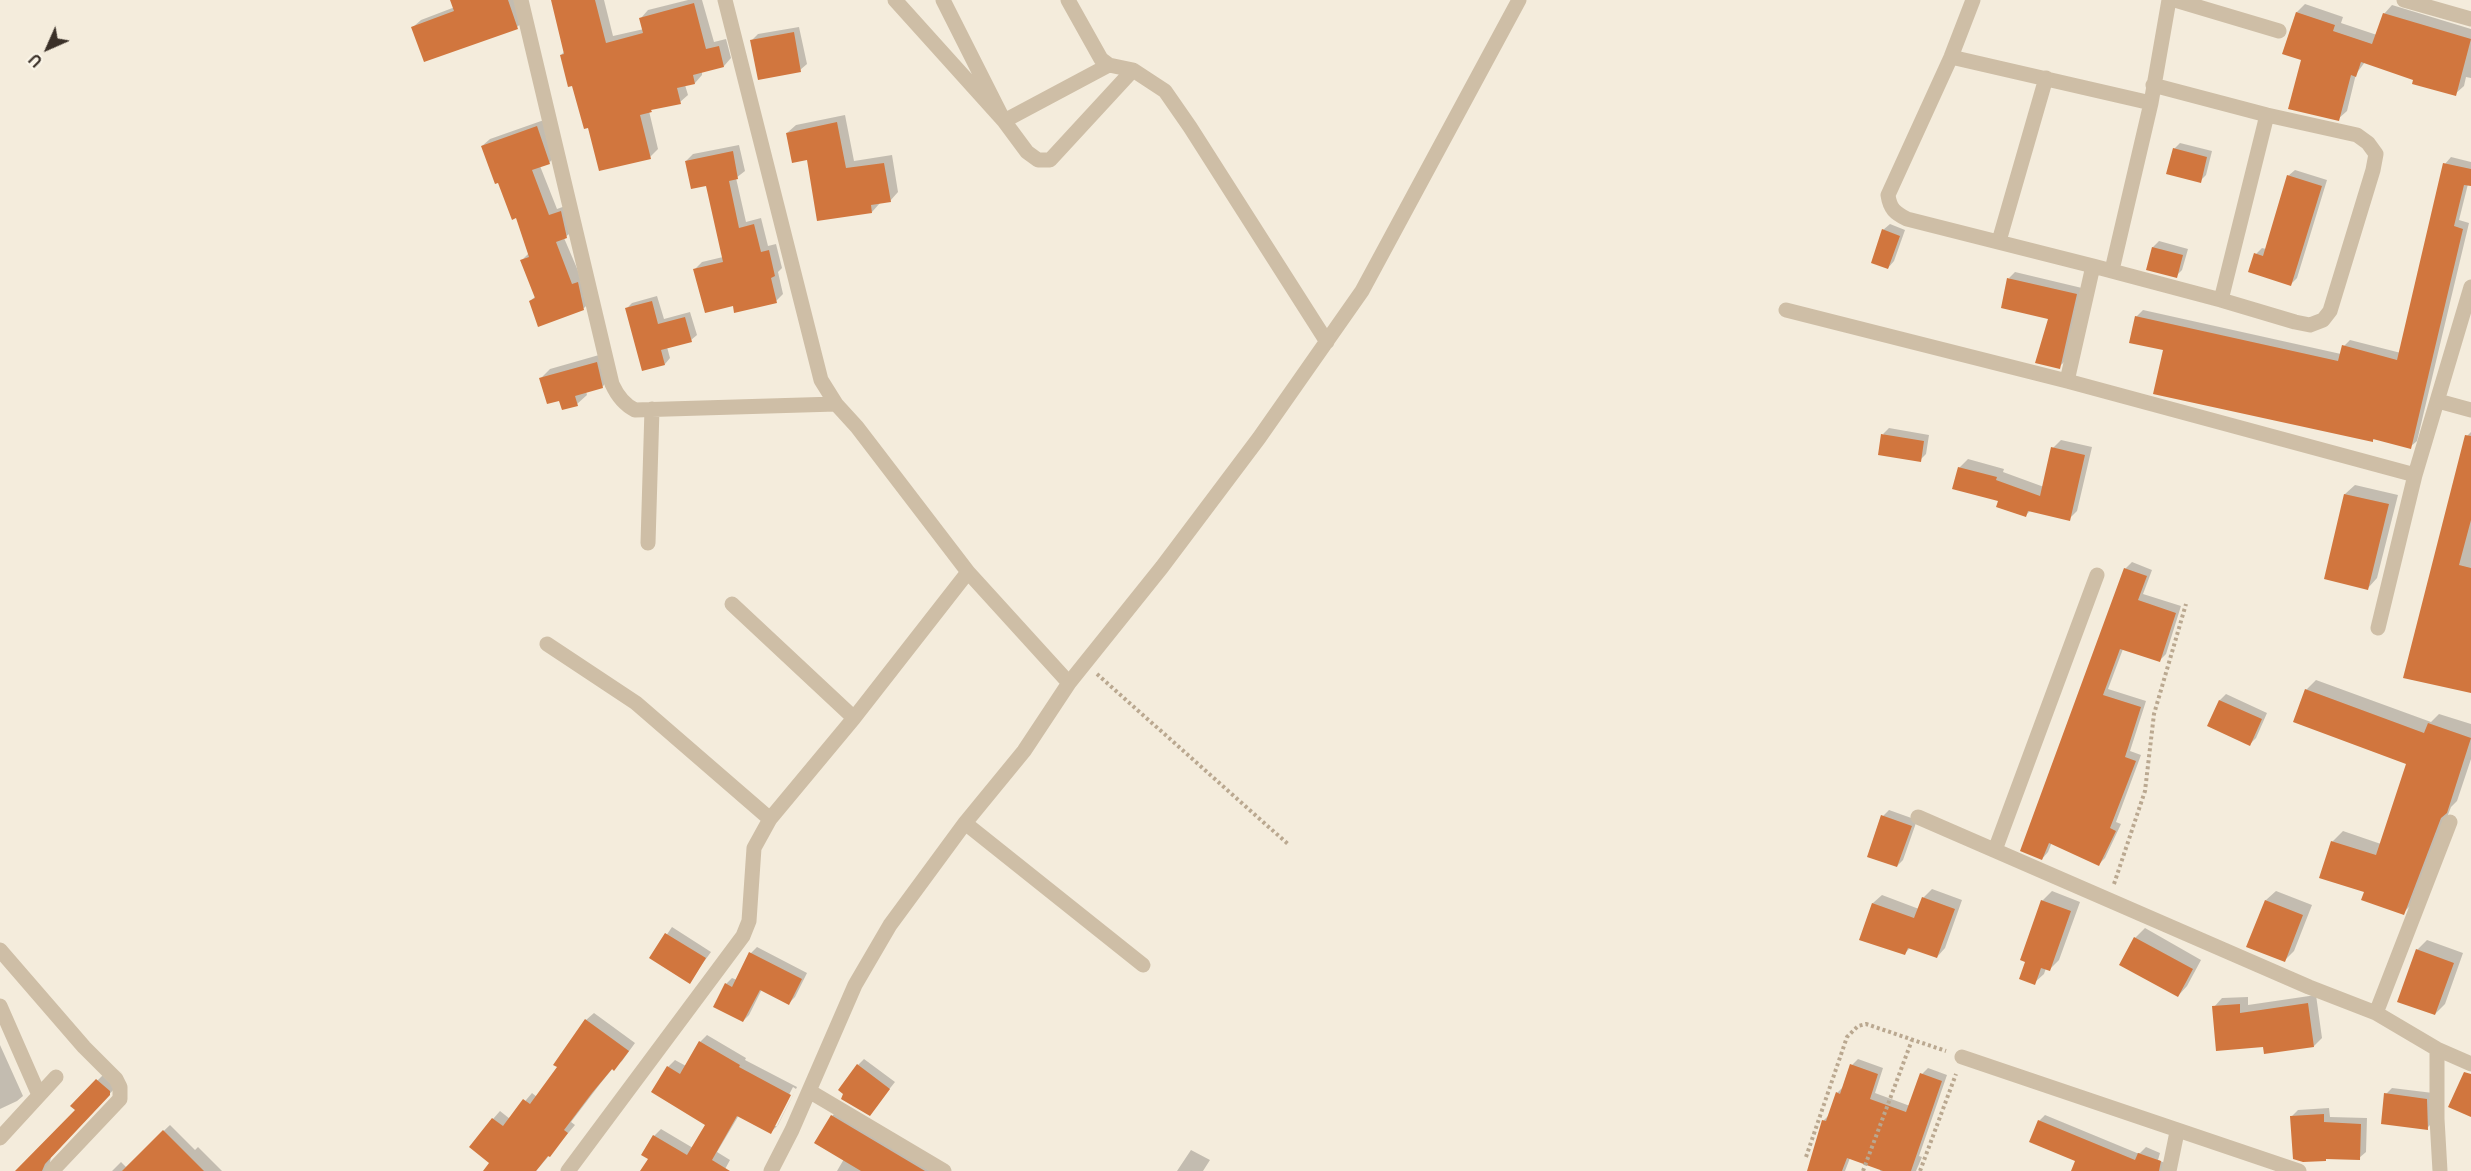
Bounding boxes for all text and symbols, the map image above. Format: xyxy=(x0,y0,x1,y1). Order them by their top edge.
north arrow xyxy=(18,18,78,78)
text: U xyxy=(25,50,46,71)

